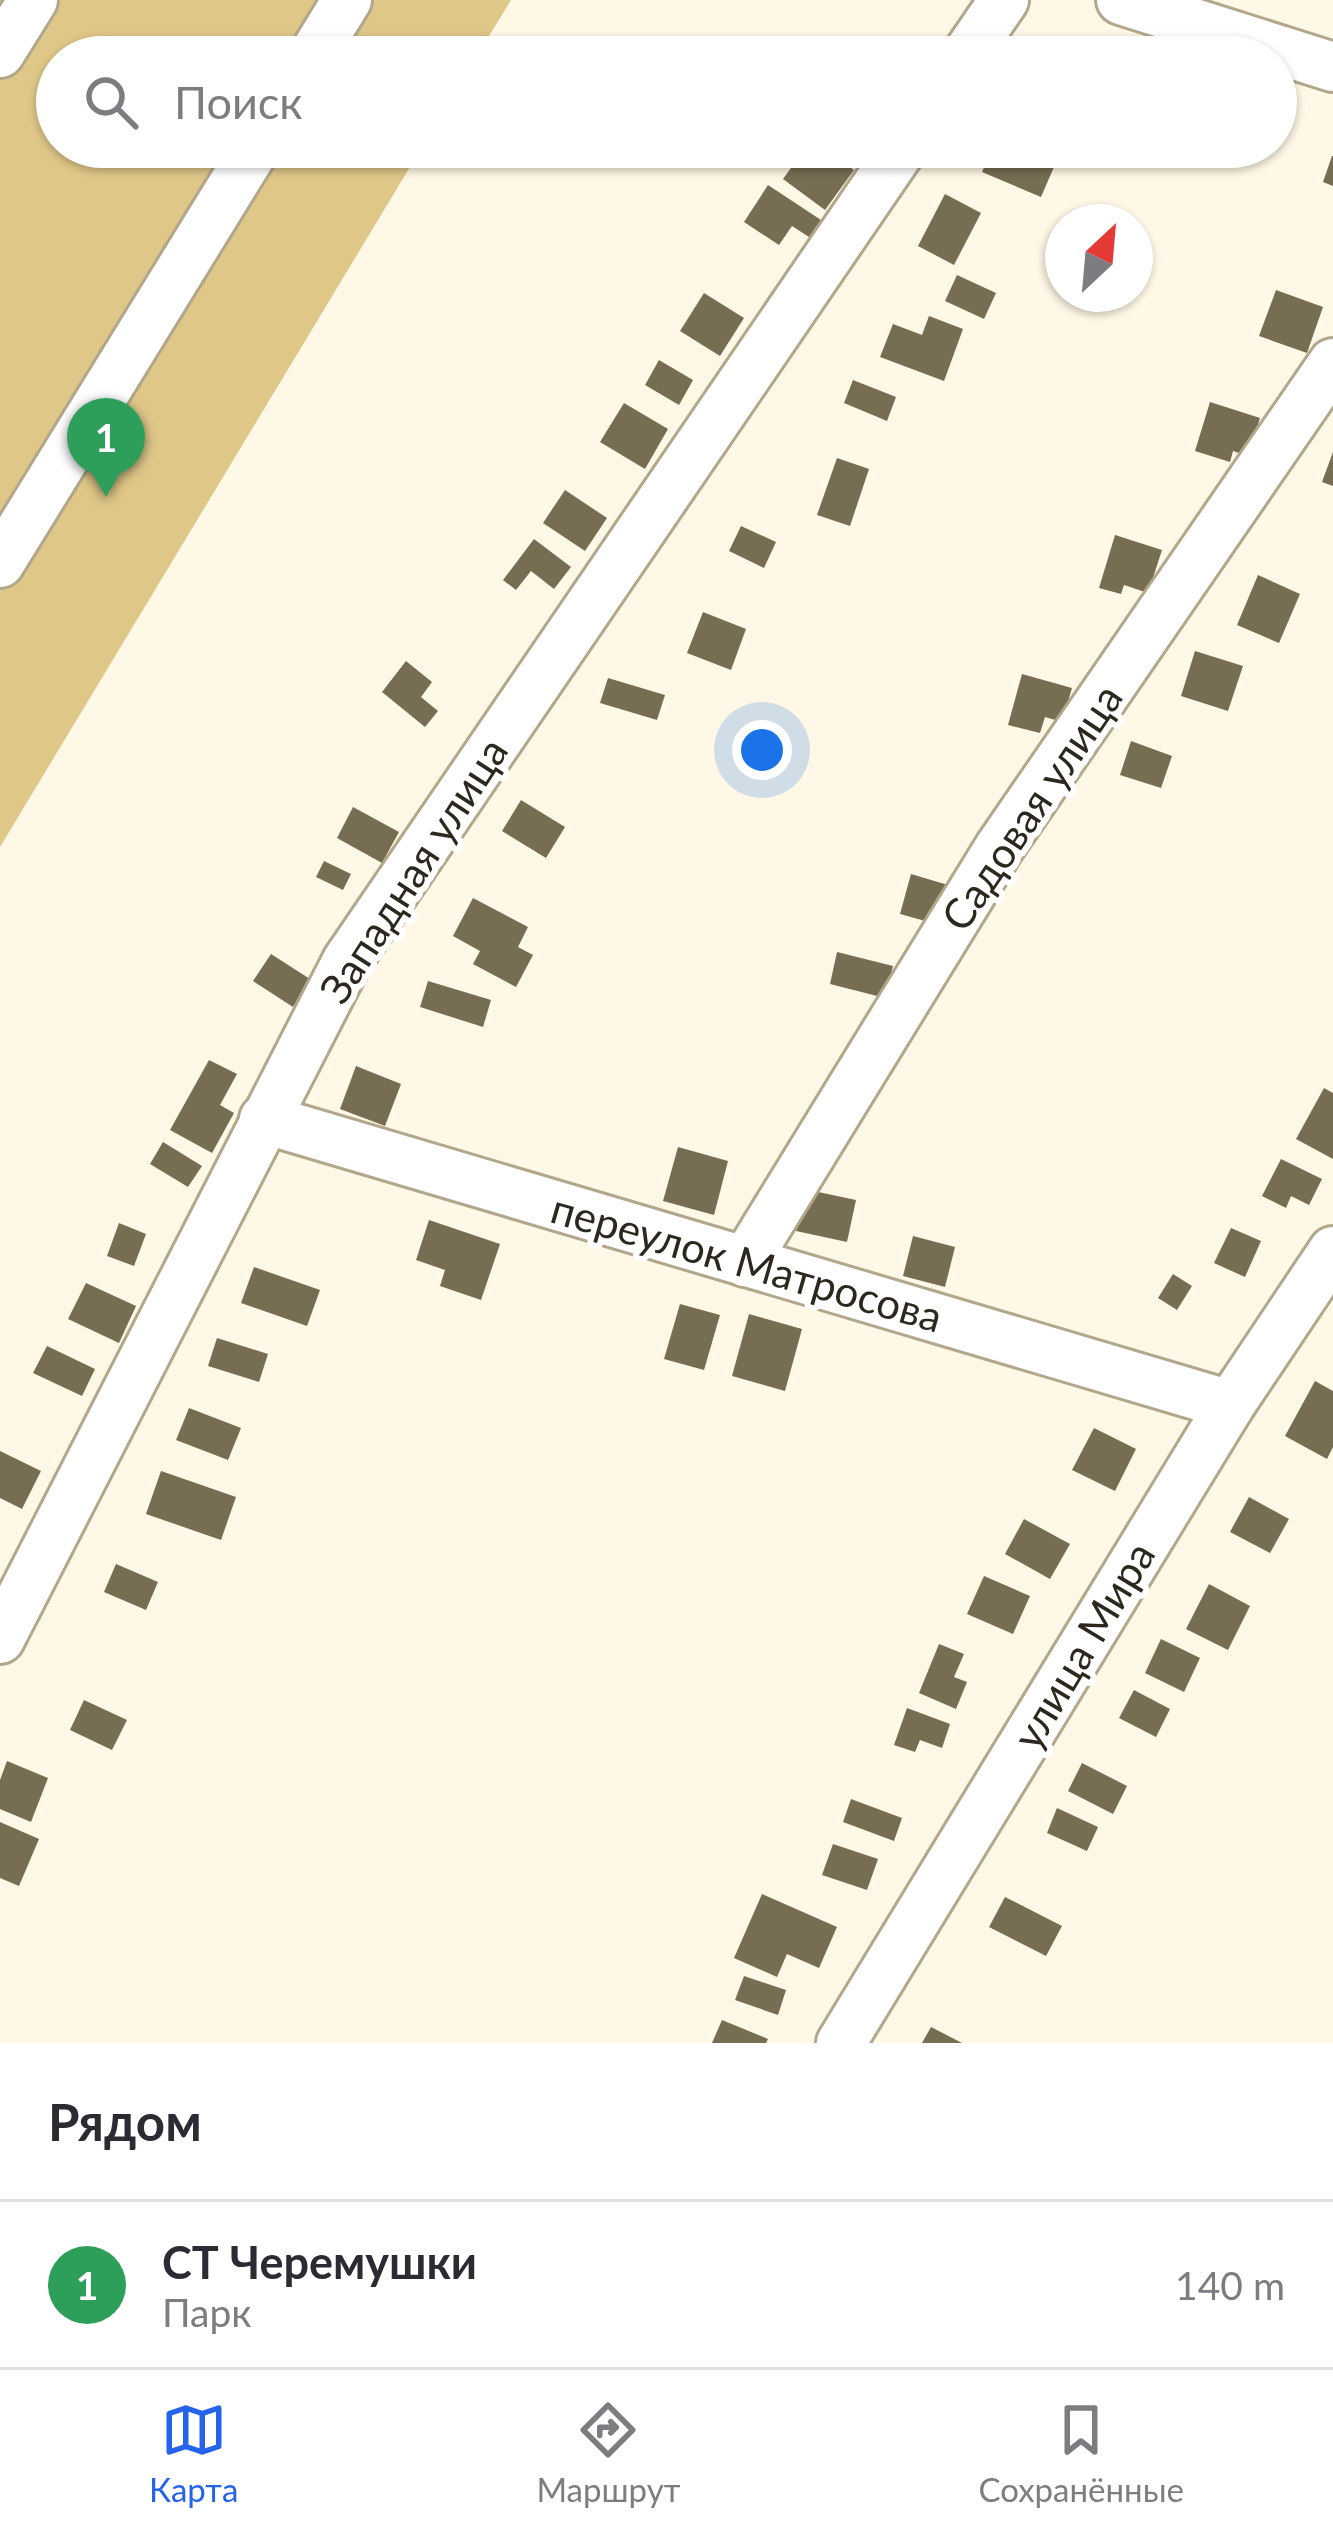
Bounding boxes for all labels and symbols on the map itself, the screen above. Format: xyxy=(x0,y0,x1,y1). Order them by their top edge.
north arrow xyxy=(1045,204,1153,312)
pin: 1 xyxy=(67,398,145,497)
street label: Садовая улица xyxy=(930,674,1132,940)
your location xyxy=(732,720,792,780)
street label: Западная улица xyxy=(309,728,517,1012)
street label: переулок Матросова xyxy=(546,1182,948,1342)
street label: улица Мира xyxy=(1002,1532,1164,1758)

